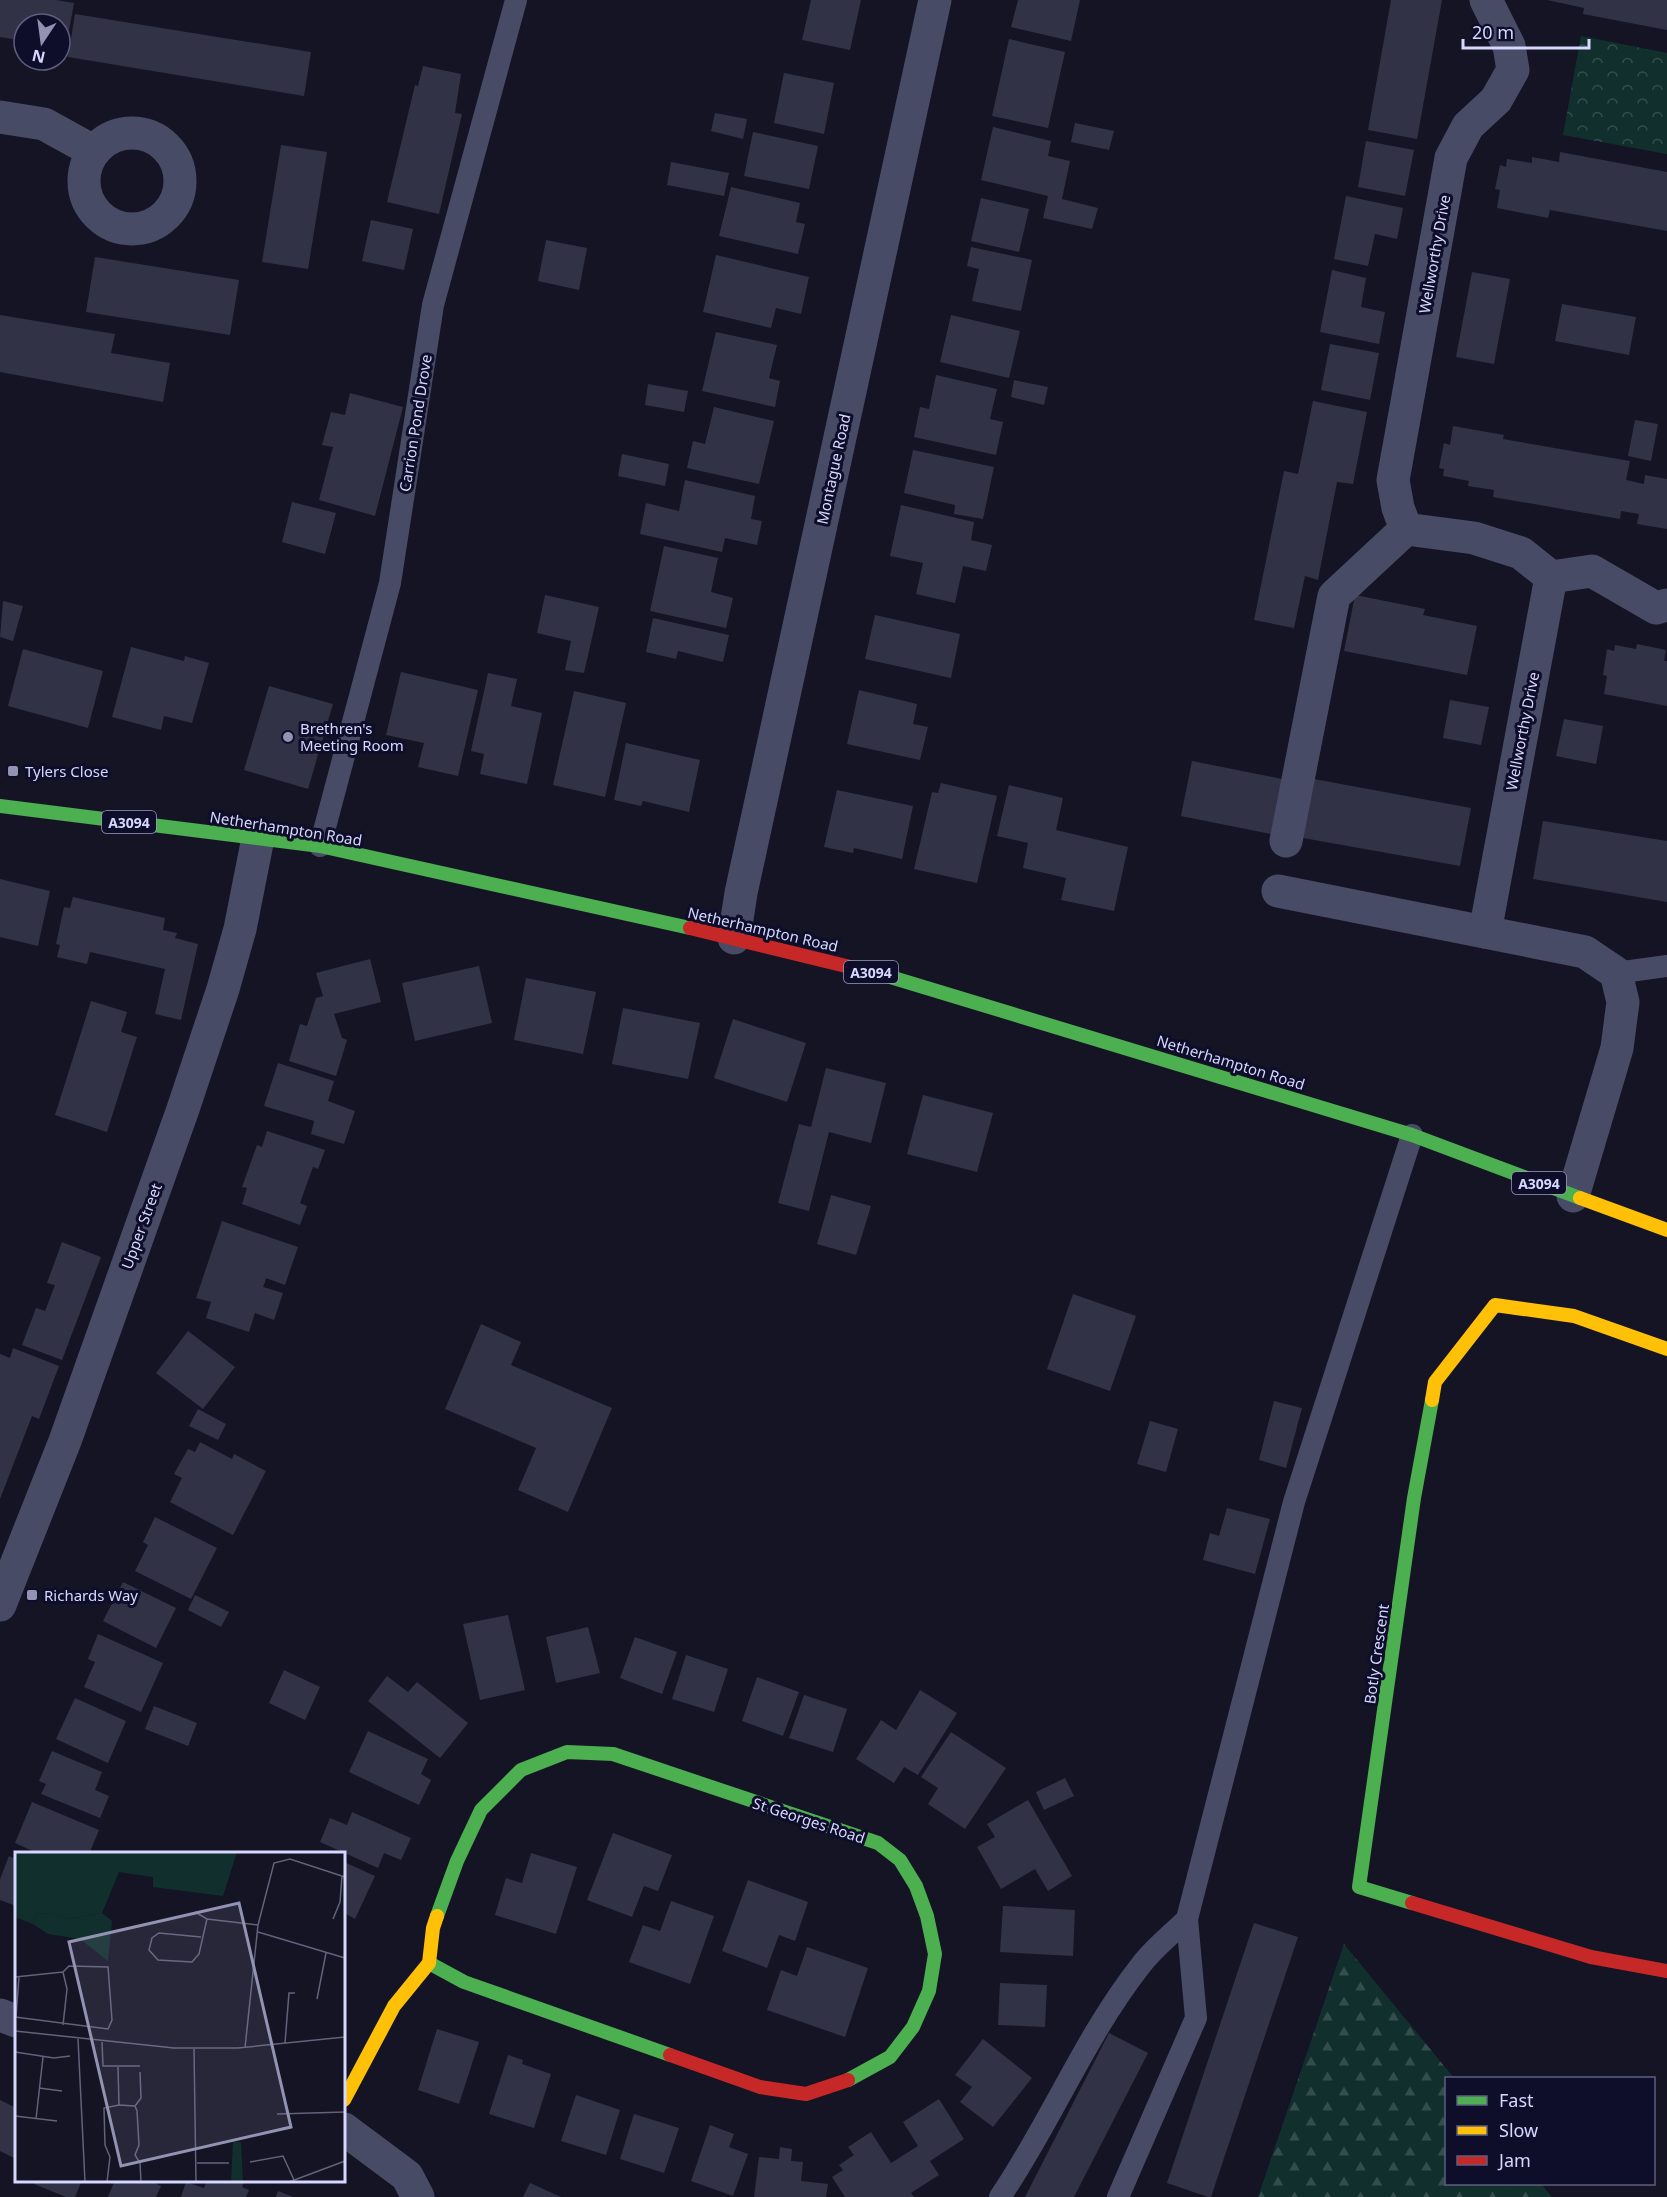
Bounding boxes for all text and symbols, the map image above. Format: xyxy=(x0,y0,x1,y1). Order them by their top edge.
north arrow xyxy=(12,12,72,72)
scale bar xyxy=(1463,12,1589,50)
text: 20 m xyxy=(1472,20,1514,44)
text: N xyxy=(30,44,47,69)
street label: Wellworthy Drive xyxy=(1414,193,1454,315)
street label: Carrion Pond Drove xyxy=(394,353,436,493)
street label: Montague Road xyxy=(812,412,854,526)
street label: Wellworthy Drive xyxy=(1501,670,1543,792)
place label: Brethren's Meeting Room xyxy=(300,718,404,755)
marker: Brethren's Meeting Room xyxy=(281,730,295,744)
place label: Tylers Close xyxy=(25,761,108,781)
marker: Tylers Close xyxy=(6,764,20,778)
street label: Netherhampton Road xyxy=(208,806,364,850)
road number: A3094 xyxy=(102,811,156,833)
street label: Netherhampton Road xyxy=(686,902,840,956)
road number: A3094 xyxy=(844,961,898,983)
street label: Netherhampton Road xyxy=(1155,1030,1307,1094)
road number: A3094 xyxy=(1512,1172,1566,1194)
street label: Upper Street xyxy=(116,1180,166,1272)
place label: Richards Way xyxy=(44,1585,138,1605)
marker: Richards Way xyxy=(25,1588,39,1602)
street label: Botly Crescent xyxy=(1359,1602,1393,1705)
street label: St Georges Road xyxy=(750,1792,868,1848)
inset map xyxy=(15,1852,345,2182)
legend xyxy=(1445,2077,1655,2185)
text: Fast xyxy=(1499,2088,1534,2112)
text: Slow xyxy=(1499,2118,1538,2142)
text: Jam xyxy=(1497,2148,1531,2172)

